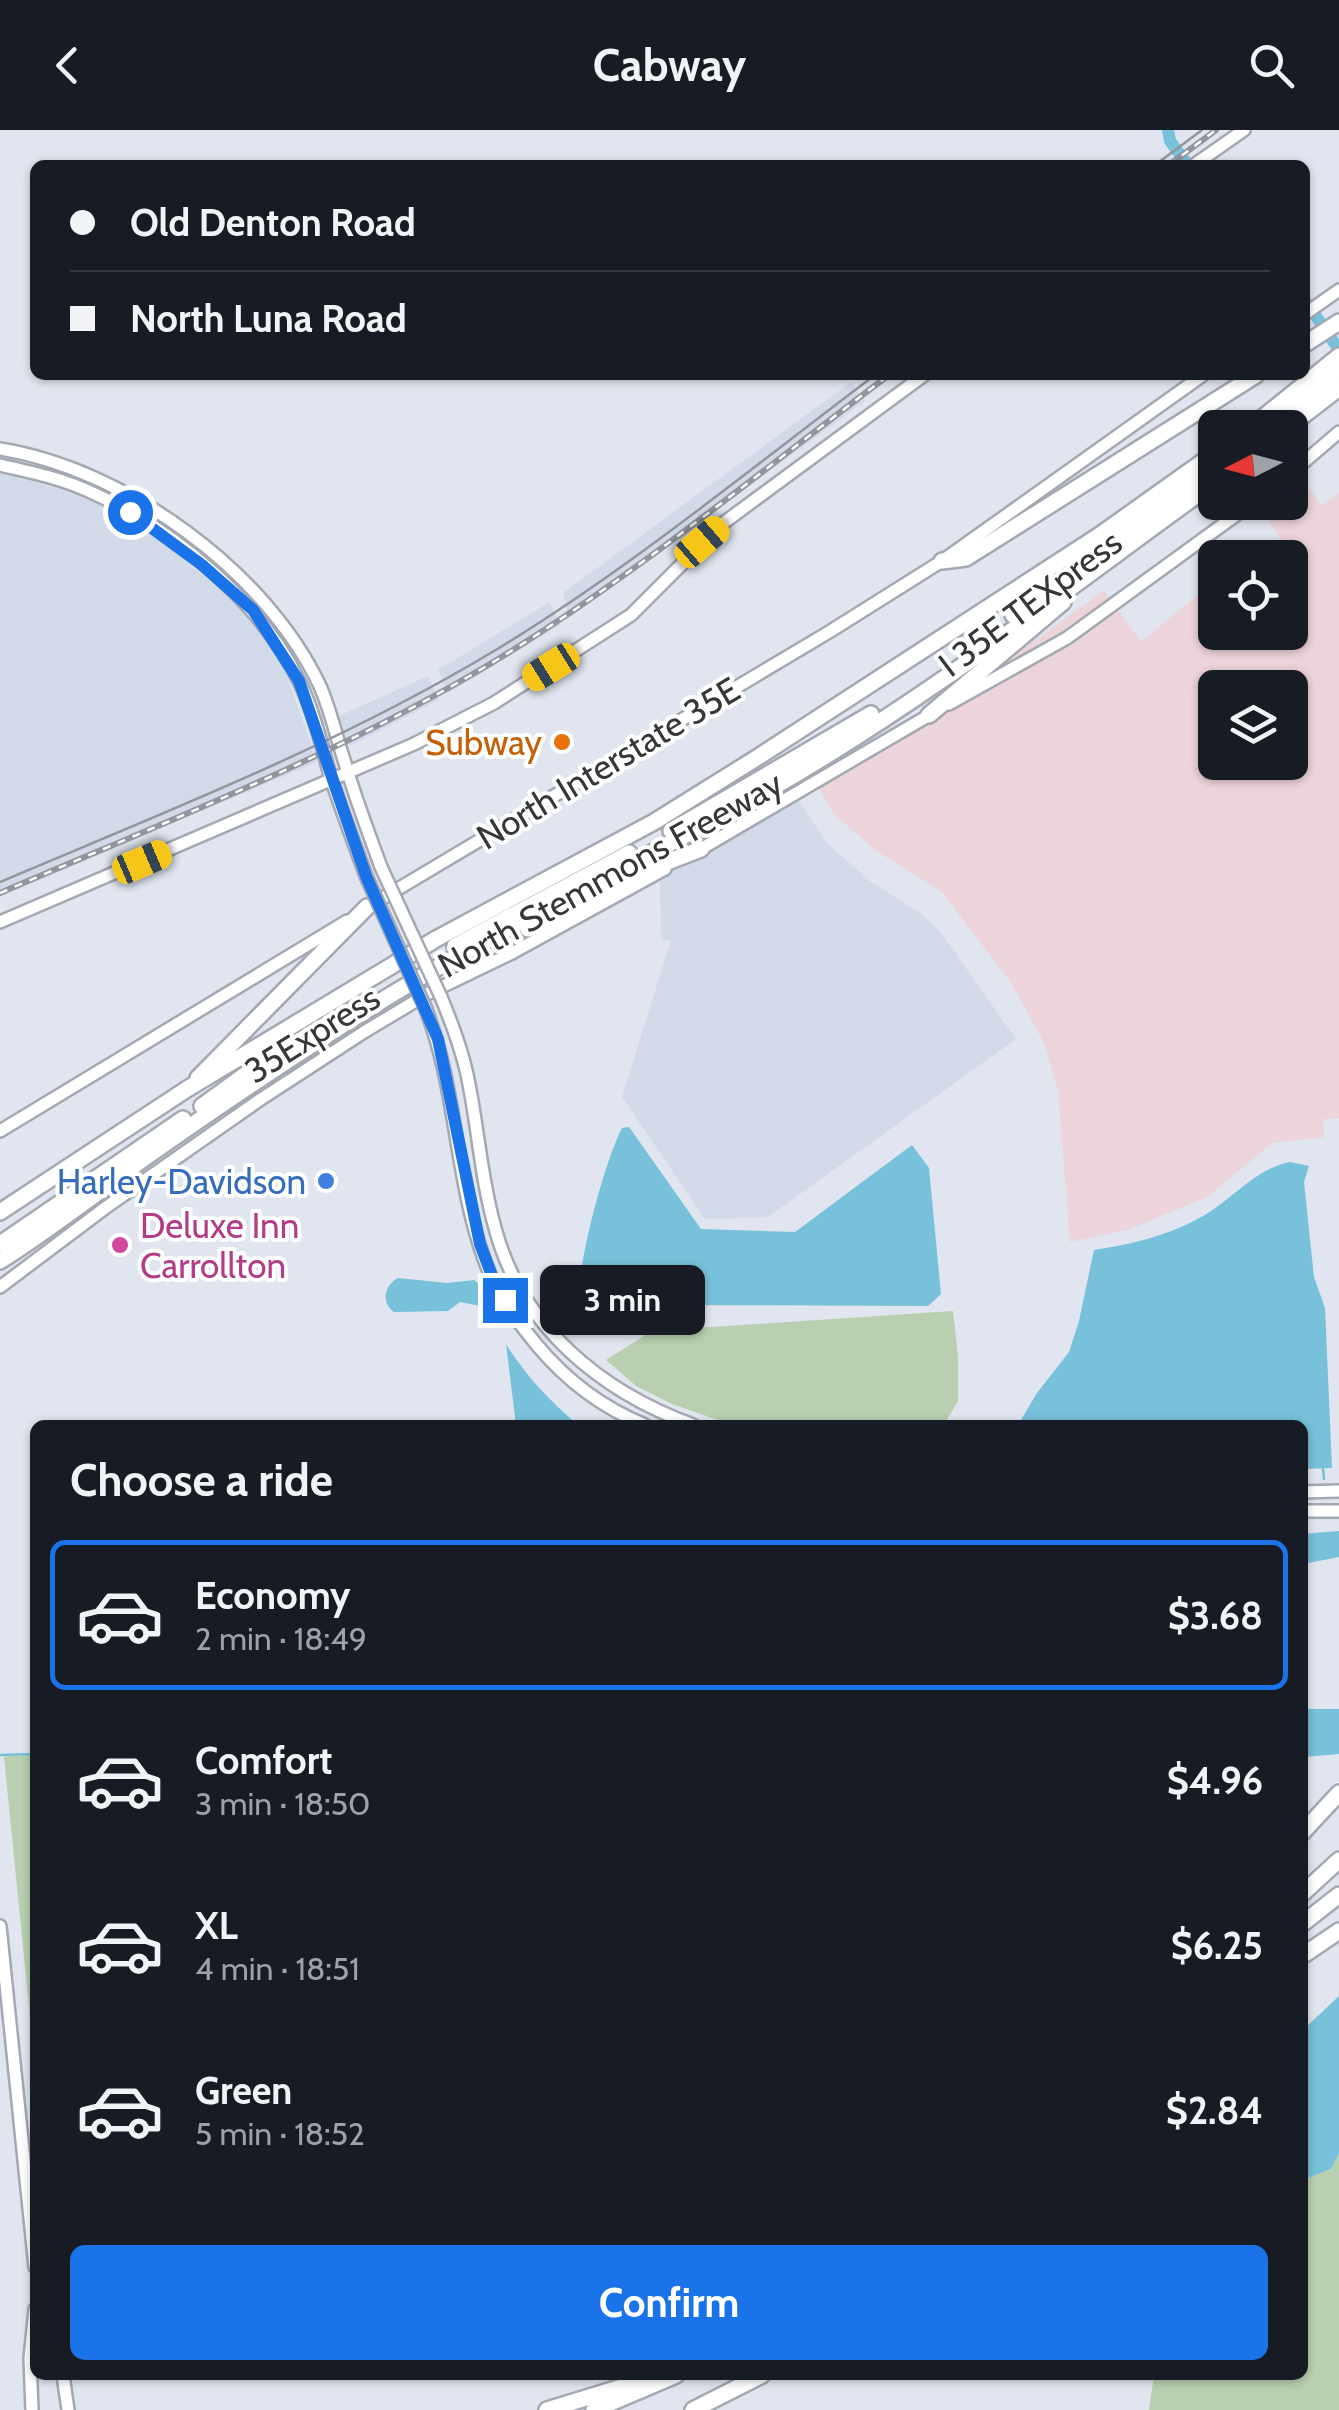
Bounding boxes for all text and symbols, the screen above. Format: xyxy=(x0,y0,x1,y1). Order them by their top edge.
icon: back xyxy=(40,38,95,93)
text: Cabway xyxy=(593,38,746,92)
icon: search xyxy=(1244,38,1299,93)
text: Old Denton Road xyxy=(130,199,416,246)
text: North Luna Road xyxy=(130,295,407,342)
north arrow xyxy=(1198,410,1308,520)
map controls xyxy=(1198,410,1308,780)
route start xyxy=(108,490,153,535)
car xyxy=(670,511,734,573)
street label: I 35E TEXpress xyxy=(930,520,1130,686)
button: locate xyxy=(1198,540,1308,650)
car xyxy=(518,638,584,696)
street label: North Interstate 35E xyxy=(469,668,747,858)
button: layers xyxy=(1198,670,1308,780)
place label: Subway xyxy=(425,721,542,764)
marker: Subway xyxy=(551,731,573,753)
street label: North Stemmons Freeway xyxy=(430,761,790,987)
car xyxy=(109,836,175,888)
street label: 35Express xyxy=(237,976,387,1092)
place label: Harley-Davidson xyxy=(57,1160,306,1203)
marker: Harley-Davidson xyxy=(315,1170,337,1192)
place label: Deluxe Inn Carrollton xyxy=(140,1204,299,1287)
marker: Deluxe Inn Carrollton xyxy=(109,1234,131,1256)
callout: 3 min xyxy=(540,1265,705,1335)
route end xyxy=(483,1278,528,1323)
text: 3 min xyxy=(584,1280,661,1319)
text: Choose a ride xyxy=(70,1453,333,1507)
icon: car xyxy=(75,1570,165,1660)
text: Economy xyxy=(195,1572,350,1619)
text: $3.68 xyxy=(1168,1592,1263,1639)
text: 2 min · 18:49 xyxy=(195,1619,367,1658)
icon: car xyxy=(75,1735,165,1825)
text: Comfort xyxy=(195,1737,332,1784)
text: $4.96 xyxy=(1167,1757,1263,1804)
text: 3 min · 18:50 xyxy=(195,1784,370,1823)
icon: car xyxy=(75,1900,165,1990)
text: XL xyxy=(195,1902,238,1949)
text: $6.25 xyxy=(1171,1922,1263,1969)
text: 4 min · 18:51 xyxy=(195,1949,360,1988)
icon: car xyxy=(75,2065,165,2155)
text: Green xyxy=(195,2067,292,2114)
text: $2.84 xyxy=(1166,2087,1263,2134)
text: 5 min · 18:52 xyxy=(195,2114,365,2153)
button: Confirm xyxy=(70,2245,1268,2360)

